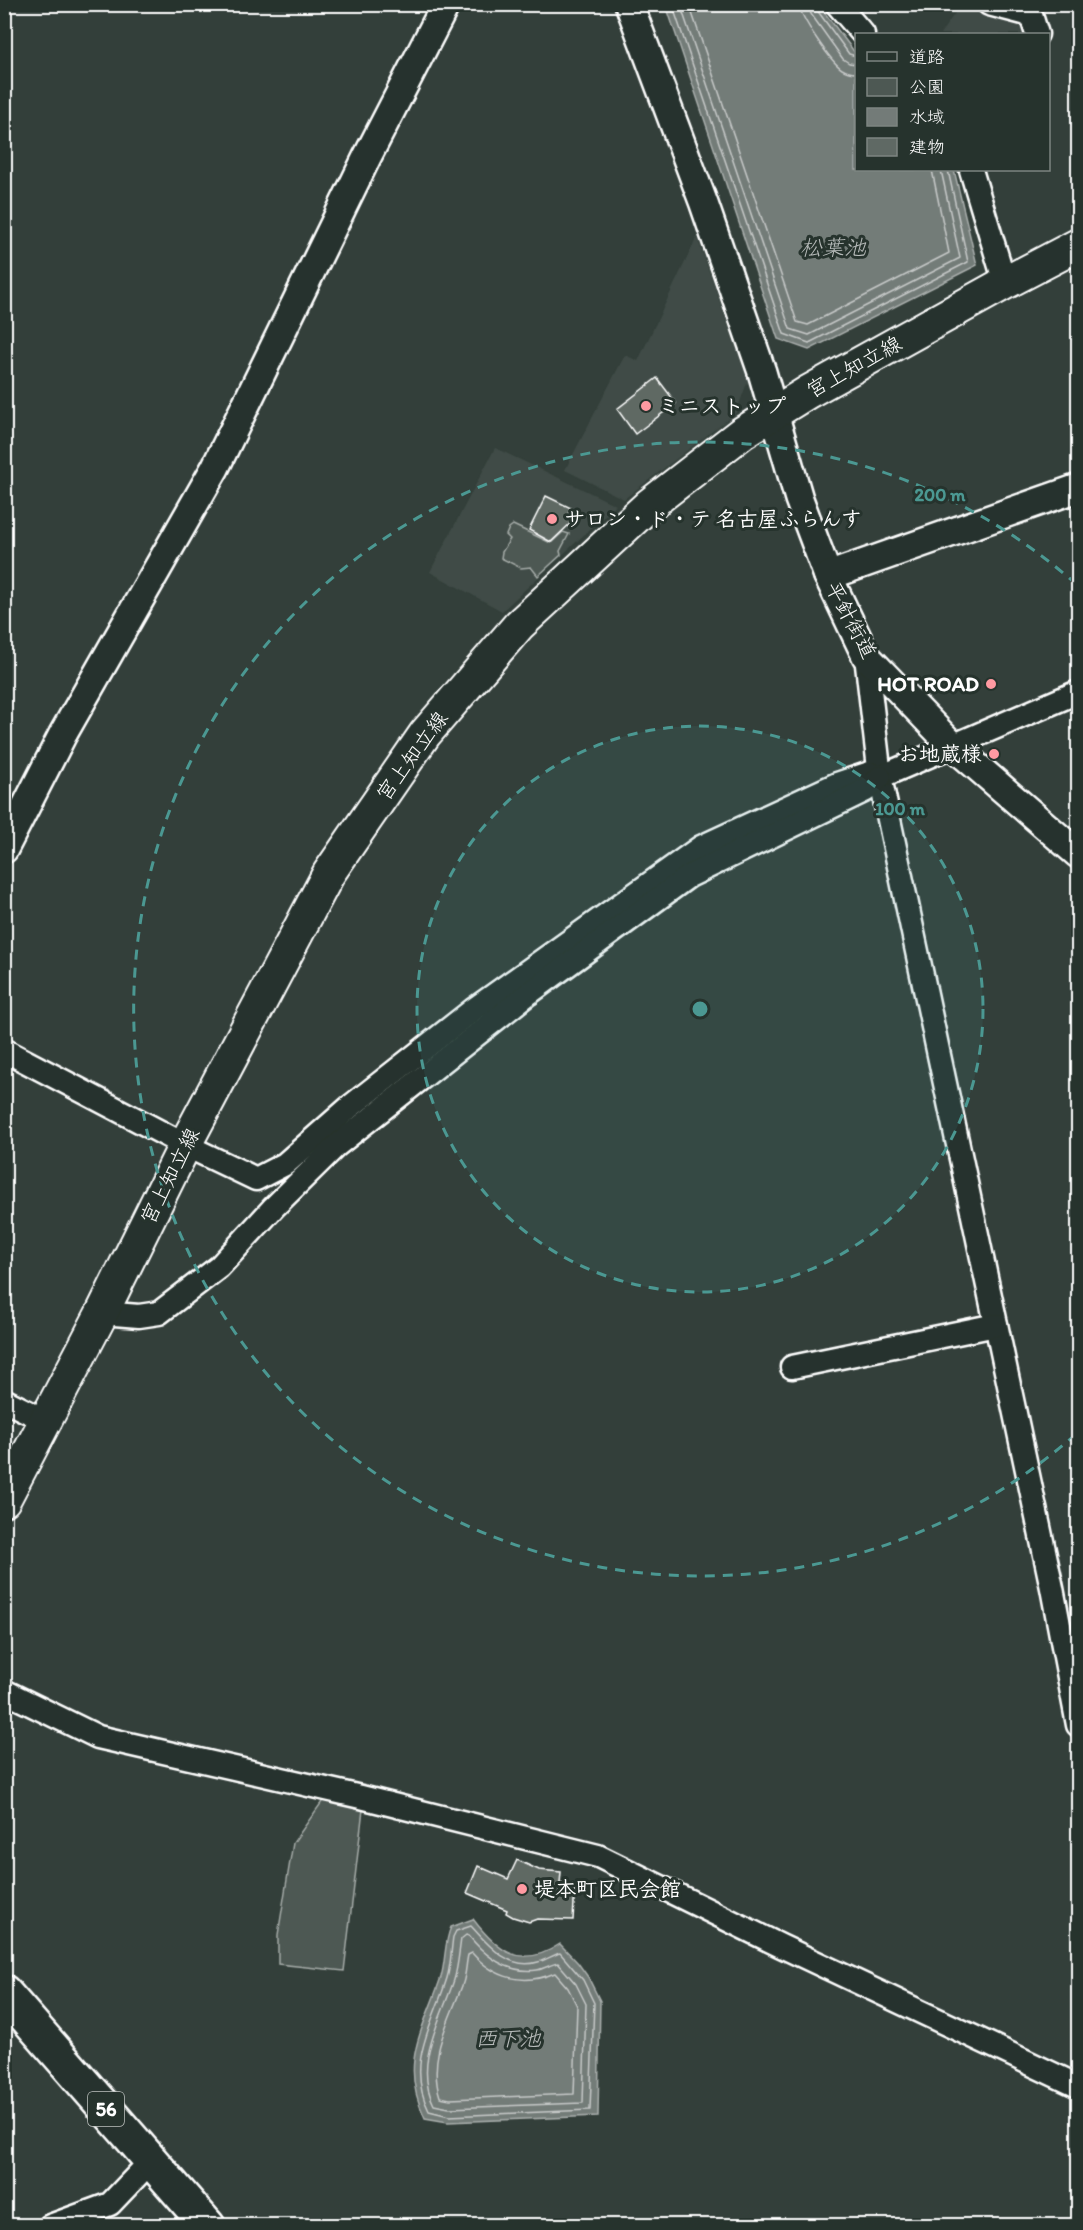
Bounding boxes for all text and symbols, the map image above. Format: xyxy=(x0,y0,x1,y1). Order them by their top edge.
legend xyxy=(855,33,1050,171)
text: 道路 xyxy=(909,46,945,68)
text: 公園 xyxy=(909,76,945,98)
text: 水域 xyxy=(909,106,945,128)
text: 建物 xyxy=(909,136,945,158)
water label: 松葉池 xyxy=(800,234,867,261)
street label: 宮上知立線 xyxy=(802,330,906,403)
place label: ミニストップ xyxy=(658,393,786,418)
marker: ミニストップ xyxy=(639,399,653,413)
text: 200 m xyxy=(915,484,966,506)
place label: サロン・ド・テ 名古屋ふらんす xyxy=(564,506,862,531)
marker: サロン・ド・テ 名古屋ふらんす xyxy=(545,512,559,526)
street label: 平針街道 xyxy=(821,577,882,663)
place label: HOT ROAD xyxy=(877,671,979,696)
marker: HOT ROAD xyxy=(984,677,998,691)
street label: 宮上知立線 xyxy=(371,706,453,806)
place label: お地蔵様 xyxy=(898,741,982,766)
marker: お地蔵様 xyxy=(987,747,1001,761)
text: 100 m xyxy=(875,798,926,820)
centre of rings xyxy=(690,999,710,1019)
street label: 宮上知立線 xyxy=(135,1123,205,1228)
place label: 堤本町区民会館 xyxy=(534,1876,681,1901)
marker: 堤本町区民会館 xyxy=(515,1882,529,1896)
water label: 西下池 xyxy=(475,2025,542,2052)
road number: 56 xyxy=(88,2092,124,2126)

